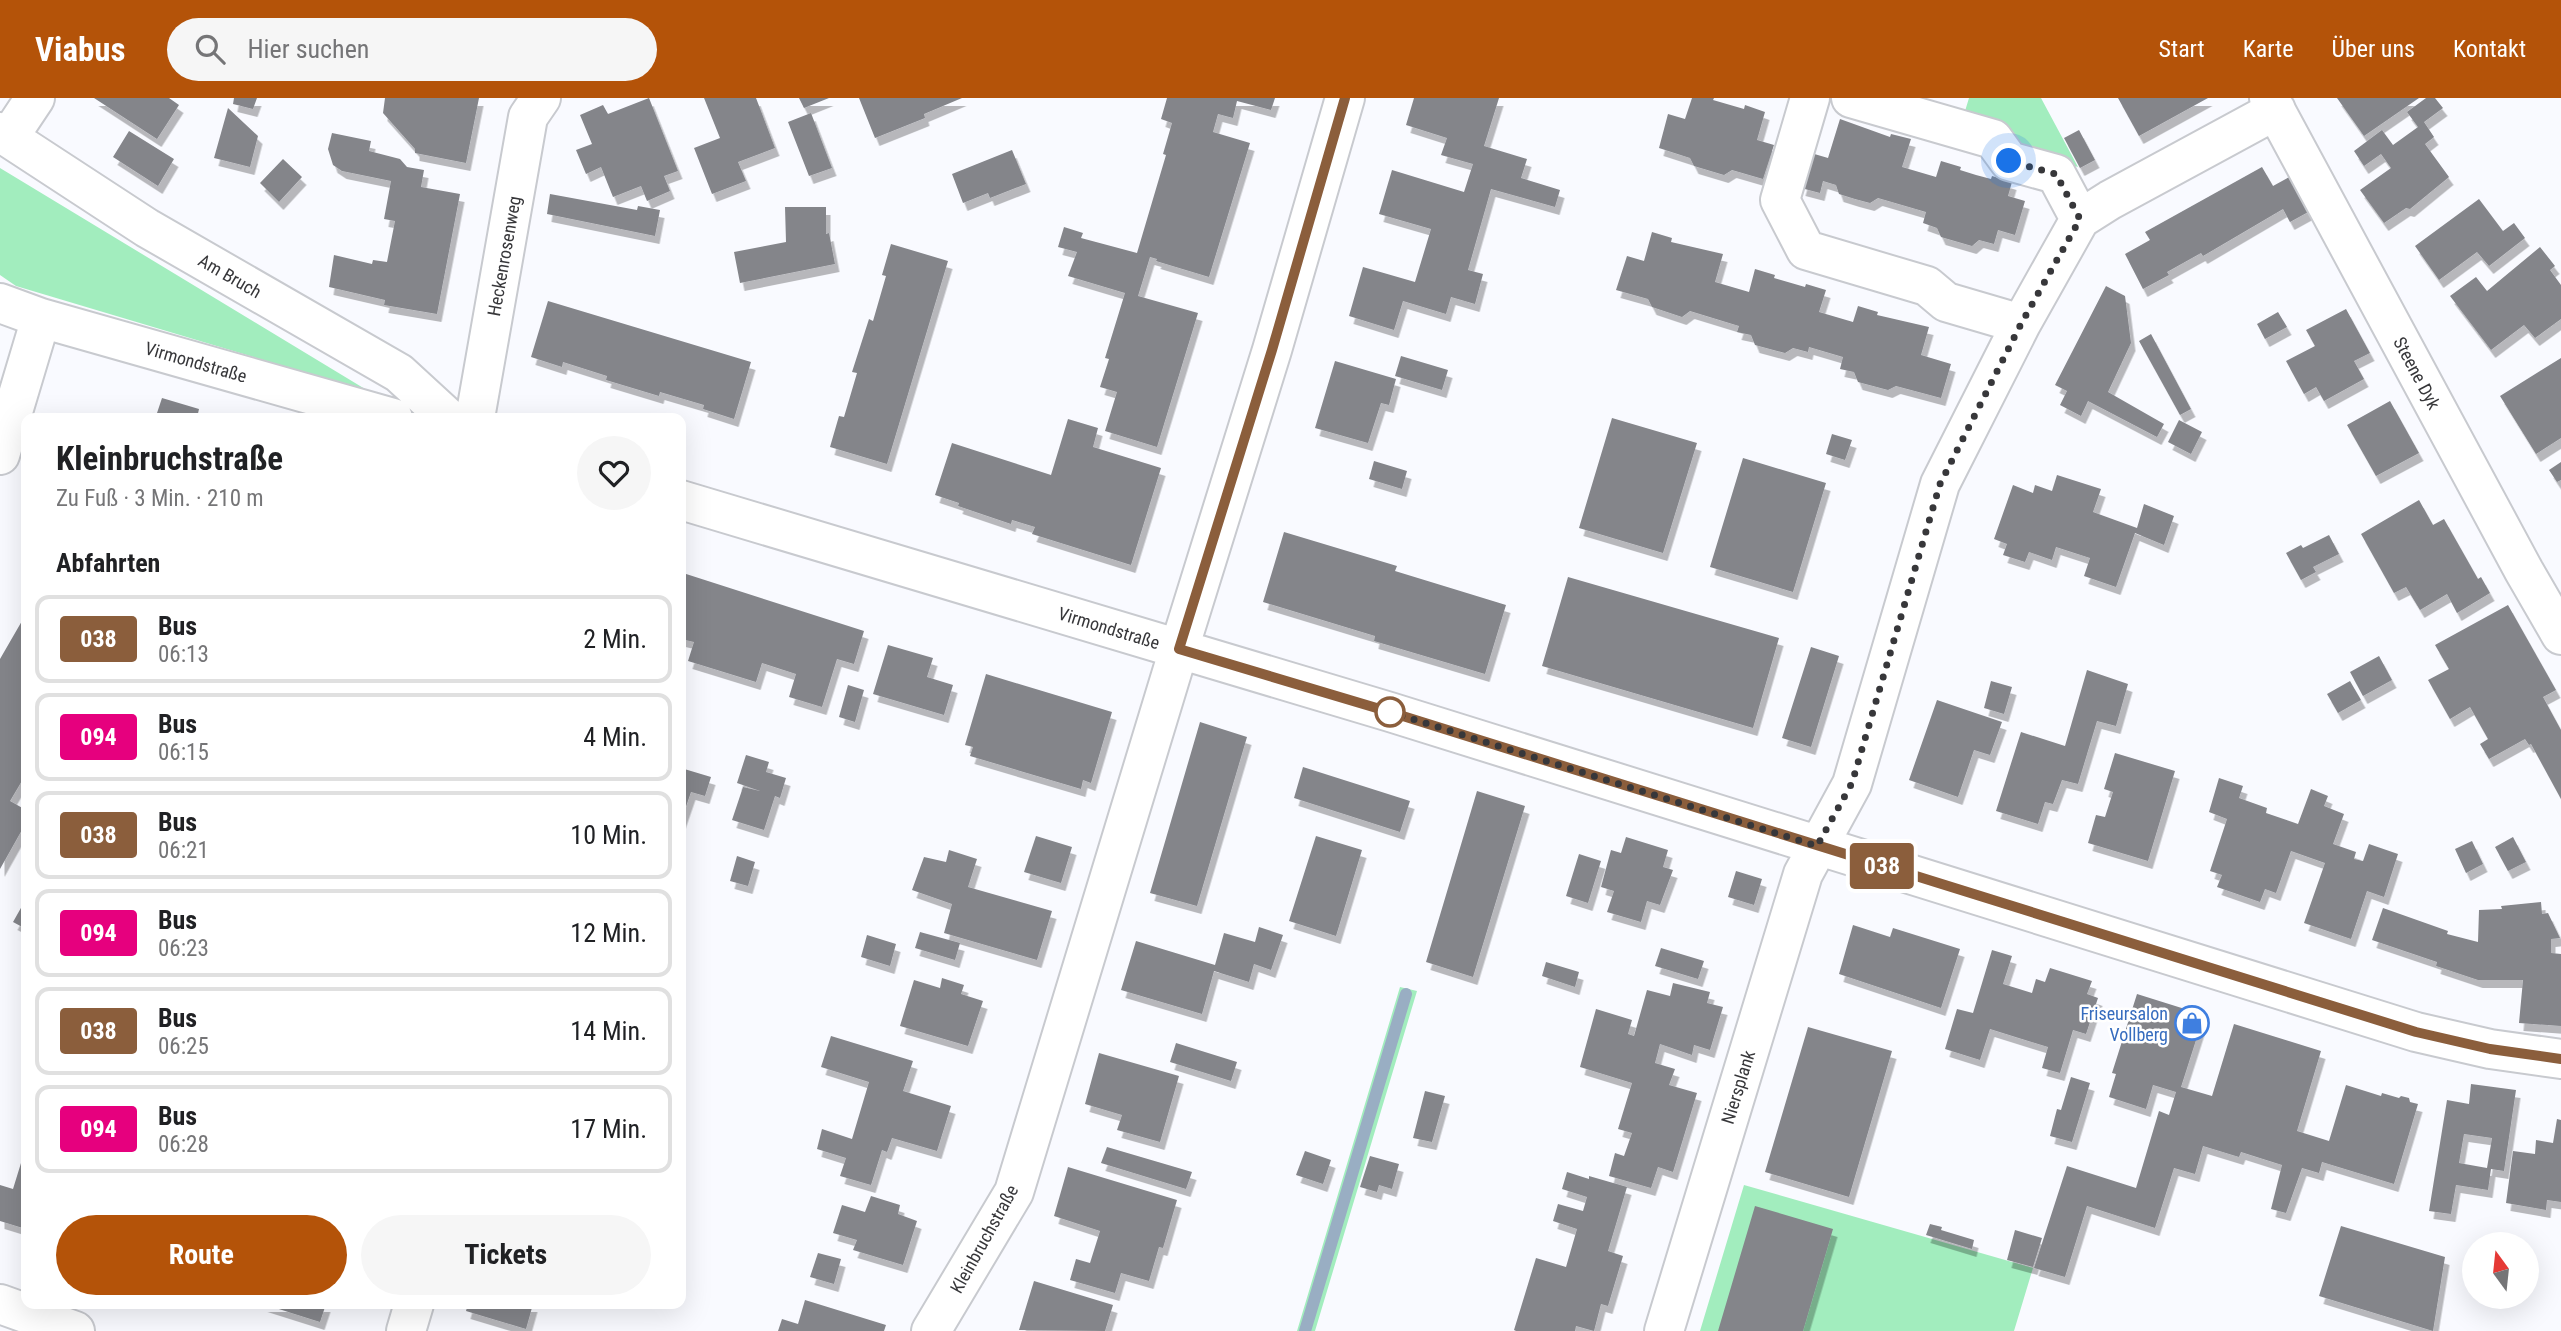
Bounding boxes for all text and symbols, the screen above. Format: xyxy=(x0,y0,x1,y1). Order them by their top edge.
search box xyxy=(167,18,657,81)
text: Viabus xyxy=(35,30,125,69)
icon: search xyxy=(191,30,229,68)
text: Hier suchen xyxy=(247,34,369,64)
text: Start xyxy=(2159,35,2205,63)
text: Karte xyxy=(2243,35,2293,63)
text: Über uns xyxy=(2331,35,2415,63)
text: Kontakt xyxy=(2453,35,2526,63)
your location xyxy=(1991,143,2026,178)
street label: Heckenrosenweg xyxy=(483,194,525,318)
street label: Am Bruch xyxy=(195,250,265,302)
street label: Steene Dyk xyxy=(2389,333,2445,413)
street label: Virmondstraße xyxy=(143,337,249,387)
button: heart xyxy=(577,436,651,510)
text: Kleinbruchstraße xyxy=(56,439,283,478)
text: Zu Fuß · 3 Min. · 210 m xyxy=(56,485,264,512)
text: Abfahrten xyxy=(56,548,160,578)
street label: Virmondstraße xyxy=(1056,603,1162,653)
text: Bus xyxy=(158,611,197,641)
text: 2 Min. xyxy=(583,624,647,654)
text: 038 xyxy=(80,625,117,653)
text: 06:13 xyxy=(158,641,209,668)
unlabelled marker xyxy=(1375,697,1405,727)
text: Bus xyxy=(158,709,197,739)
text: 4 Min. xyxy=(583,722,647,752)
text: 094 xyxy=(80,723,117,751)
text: 06:15 xyxy=(158,739,209,766)
text: Bus xyxy=(158,807,197,837)
text: 10 Min. xyxy=(570,820,647,850)
text: 038 xyxy=(80,821,117,849)
text: 06:21 xyxy=(158,837,209,864)
line badge: 038 xyxy=(1842,843,1922,889)
text: 038 xyxy=(1864,852,1900,880)
text: Bus xyxy=(158,905,197,935)
text: 12 Min. xyxy=(570,918,647,948)
text: 094 xyxy=(80,919,117,947)
text: 06:23 xyxy=(158,935,209,962)
text: Bus xyxy=(158,1003,197,1033)
place label: Friseursalon Vollberg xyxy=(2080,1003,2168,1045)
shop icon: Friseursalon Vollberg xyxy=(2173,1004,2211,1042)
text: 14 Min. xyxy=(570,1016,647,1046)
text: 038 xyxy=(80,1017,117,1045)
text: 06:25 xyxy=(158,1033,209,1060)
street label: Niersplank xyxy=(1717,1048,1759,1126)
text: Bus xyxy=(158,1101,197,1131)
text: 17 Min. xyxy=(570,1114,647,1144)
text: 094 xyxy=(80,1115,117,1143)
text: 06:28 xyxy=(158,1131,209,1158)
street label: Kleinbruchstraße xyxy=(946,1181,1022,1297)
button: Route xyxy=(56,1215,347,1295)
button: Tickets xyxy=(361,1215,651,1295)
north arrow xyxy=(2462,1232,2539,1309)
map controls xyxy=(2462,1232,2539,1309)

